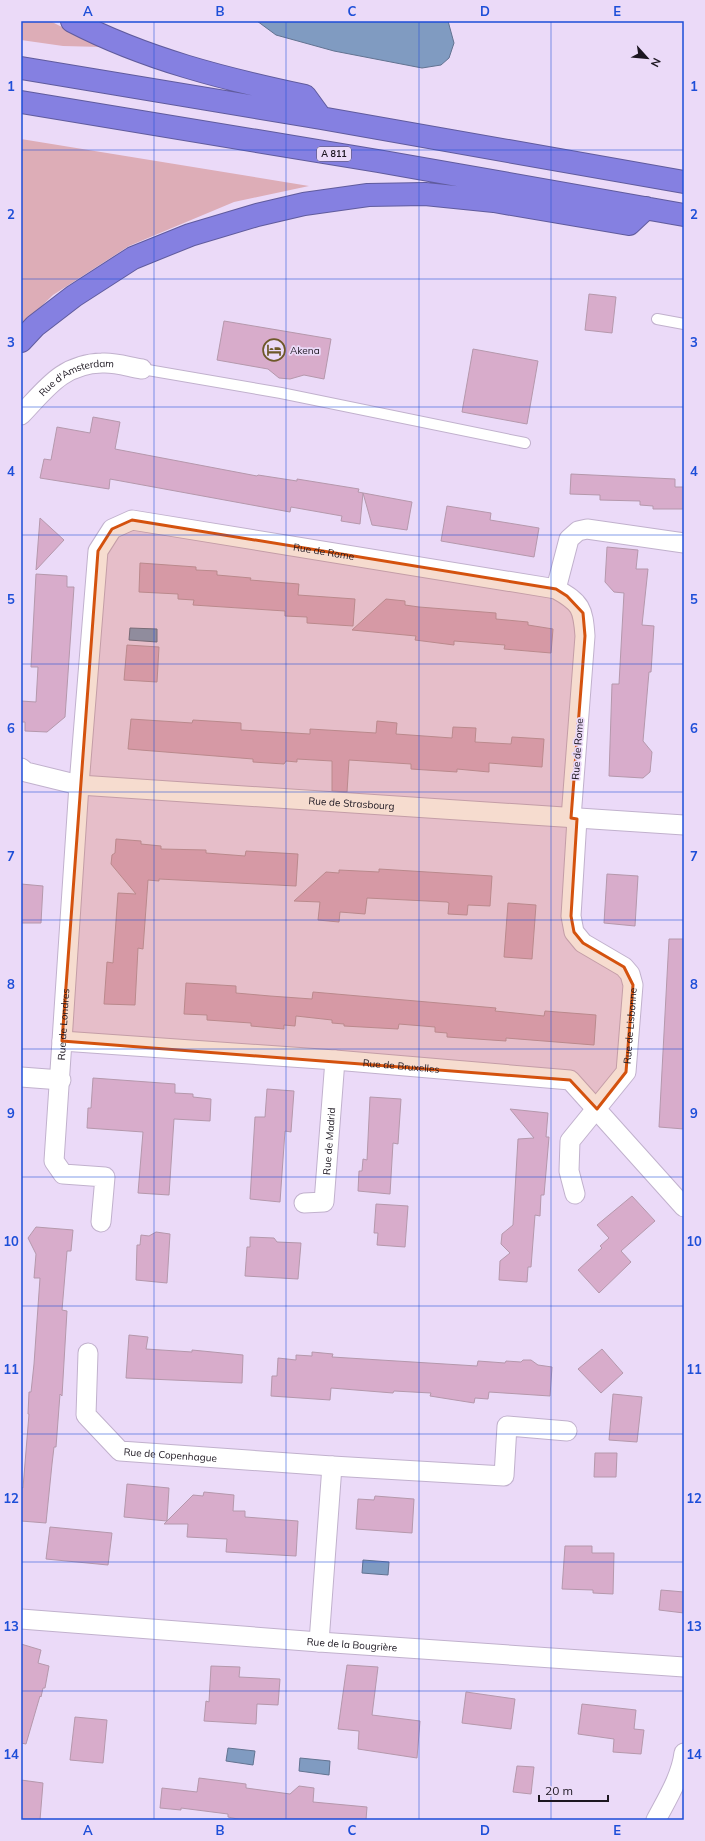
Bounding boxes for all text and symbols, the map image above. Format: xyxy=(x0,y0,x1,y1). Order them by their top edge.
text: A xyxy=(83,3,93,19)
text: B xyxy=(216,3,225,19)
text: C xyxy=(348,3,357,19)
text: D xyxy=(480,3,490,19)
text: E xyxy=(613,3,621,19)
north arrow xyxy=(627,38,667,78)
text: N xyxy=(648,56,664,69)
text: 1 xyxy=(7,78,15,94)
text: 1 xyxy=(690,78,698,94)
road number: A 811 xyxy=(317,147,351,161)
text: 2 xyxy=(7,206,15,222)
text: 2 xyxy=(690,206,698,222)
text: 3 xyxy=(7,334,15,350)
text: 3 xyxy=(690,334,698,350)
hotel icon: Akena xyxy=(261,337,287,363)
place label: Akena xyxy=(290,344,320,357)
street label: Rue d'Amsterdam xyxy=(36,357,115,399)
text: 4 xyxy=(7,463,15,479)
text: 4 xyxy=(690,463,698,479)
street label: Rue de Rome xyxy=(292,540,355,563)
text: 5 xyxy=(7,591,15,607)
text: 5 xyxy=(690,591,698,607)
street label: Rue de Rome xyxy=(569,718,586,780)
text: 6 xyxy=(7,720,15,736)
text: 6 xyxy=(690,720,698,736)
street label: Rue de Strasbourg xyxy=(308,794,395,813)
text: 7 xyxy=(7,848,15,864)
text: 7 xyxy=(690,848,698,864)
text: 8 xyxy=(7,976,15,992)
text: 8 xyxy=(690,976,698,992)
street label: Rue de Lisbonne xyxy=(621,987,640,1065)
street label: Rue de Londres xyxy=(55,988,72,1061)
street label: Rue de Bruxelles xyxy=(362,1056,440,1076)
text: 9 xyxy=(7,1105,15,1121)
text: 9 xyxy=(690,1105,698,1121)
street label: Rue de Madrid xyxy=(320,1107,338,1175)
text: 10 xyxy=(3,1233,19,1249)
text: 10 xyxy=(686,1233,702,1249)
text: 11 xyxy=(3,1361,19,1377)
text: 11 xyxy=(686,1361,702,1377)
street label: Rue de Copenhague xyxy=(123,1445,217,1465)
text: 12 xyxy=(3,1490,19,1506)
text: 12 xyxy=(686,1490,702,1506)
text: 13 xyxy=(3,1618,19,1634)
text: 13 xyxy=(686,1618,702,1634)
street label: Rue de la Bougrière xyxy=(306,1635,398,1654)
text: 14 xyxy=(3,1746,19,1762)
text: 14 xyxy=(686,1746,702,1762)
scale bar xyxy=(539,1777,608,1803)
text: 20 m xyxy=(545,1783,573,1798)
text: A xyxy=(83,1822,93,1838)
text: B xyxy=(216,1822,225,1838)
text: C xyxy=(348,1822,357,1838)
text: D xyxy=(480,1822,490,1838)
text: E xyxy=(613,1822,621,1838)

